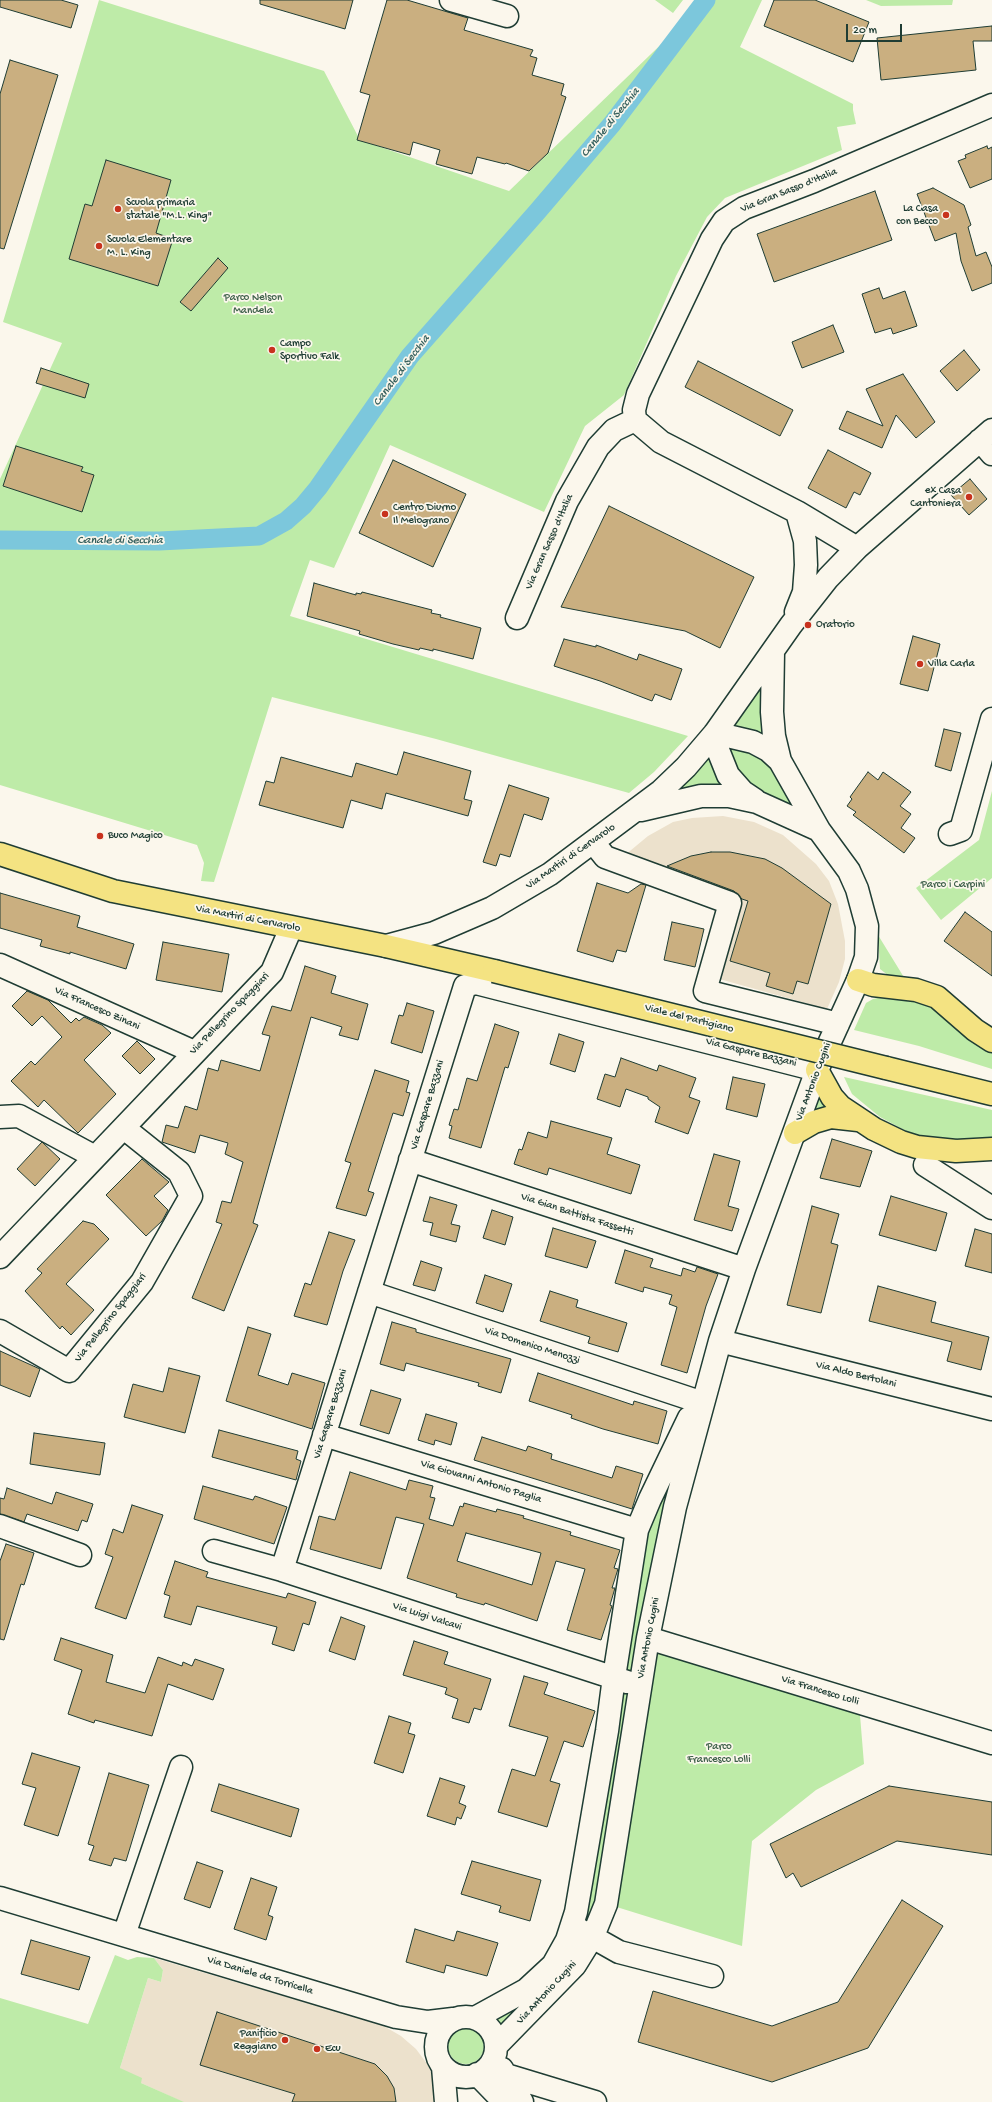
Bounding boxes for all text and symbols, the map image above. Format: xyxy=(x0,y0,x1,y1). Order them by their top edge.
scale bar xyxy=(848,16,904,42)
text: 20 m xyxy=(853,24,877,38)
water label: Canale di Secchia xyxy=(579,85,643,161)
street label: Via Gran Sasso d'Italia xyxy=(739,166,839,216)
place label: Scuola primaria statale "M.L. King" xyxy=(126,196,212,222)
place label: La Casa con Becco xyxy=(896,202,938,228)
marker: Scuola primaria statale "M.L. King" xyxy=(113,204,123,214)
marker: La Casa con Becco xyxy=(941,210,951,220)
place label: Scuola Elementare M. L. King xyxy=(107,233,192,259)
marker: Scuola Elementare M. L. King xyxy=(94,241,104,251)
park label: Parco Nelson Mandela xyxy=(224,291,282,317)
water label: Canale di Secchia xyxy=(371,333,433,409)
place label: Campo Sportivo Falk xyxy=(280,337,339,363)
marker: Campo Sportivo Falk xyxy=(267,345,277,355)
place label: ex Casa Cantoniera xyxy=(910,484,961,510)
street label: Via Gran Sasso d'Italia xyxy=(523,492,577,592)
marker: ex Casa Cantoniera xyxy=(964,492,974,502)
place label: Centro Diurno Il Melograno xyxy=(393,501,456,527)
marker: Centro Diurno Il Melograno xyxy=(380,509,390,519)
water label: Canale di Secchia xyxy=(77,534,163,548)
place label: Oratorio xyxy=(816,618,855,632)
marker: Oratorio xyxy=(803,620,813,630)
place label: Villa Carla xyxy=(928,657,975,671)
marker: Villa Carla xyxy=(915,659,925,669)
street label: Via Martiri di Cervarolo xyxy=(524,821,618,893)
place label: Buco Magico xyxy=(108,829,163,843)
marker: Buco Magico xyxy=(95,831,105,841)
park label: Parco i Carpini xyxy=(921,878,985,892)
street label: Via Martiri di Cervarolo xyxy=(195,902,301,936)
street label: Via Pellegrino Spaggiari xyxy=(187,970,273,1058)
street label: Via Francesco Zinani xyxy=(52,984,142,1034)
street label: Viale del Partigiano xyxy=(643,1002,735,1036)
street label: Via Gaspare Bazzani xyxy=(704,1035,798,1071)
street label: Via Antonio Cugini xyxy=(793,1041,835,1123)
street label: Via Gaspare Bazzani xyxy=(408,1059,448,1151)
street label: Via Gian Battista Fassetti xyxy=(519,1191,635,1239)
street label: Via Pellegrino Spaggiari xyxy=(72,1271,150,1365)
street label: Via Domenico Menozzi xyxy=(483,1324,581,1368)
street label: Via Aldo Bertolani xyxy=(814,1359,898,1391)
street label: Via Gaspare Bazzani xyxy=(311,1368,351,1460)
street label: Via Giovanni Antonio Paglia xyxy=(419,1457,543,1507)
street label: Via Antonio Cugini xyxy=(635,1596,663,1680)
street label: Via Luigi Valcavi xyxy=(391,1600,463,1634)
street label: Via Francesco Lolli xyxy=(780,1673,860,1709)
park label: Parco Francesco Lolli xyxy=(687,1740,751,1766)
street label: Via Daniele da Torricella xyxy=(205,1954,315,1998)
street label: Via Antonio Cugini xyxy=(514,1958,580,2028)
place label: Panificio Reggiano xyxy=(234,2027,277,2053)
marker: Panificio Reggiano xyxy=(280,2035,290,2045)
place label: Ecu xyxy=(325,2042,341,2056)
marker: Ecu xyxy=(312,2044,322,2054)

